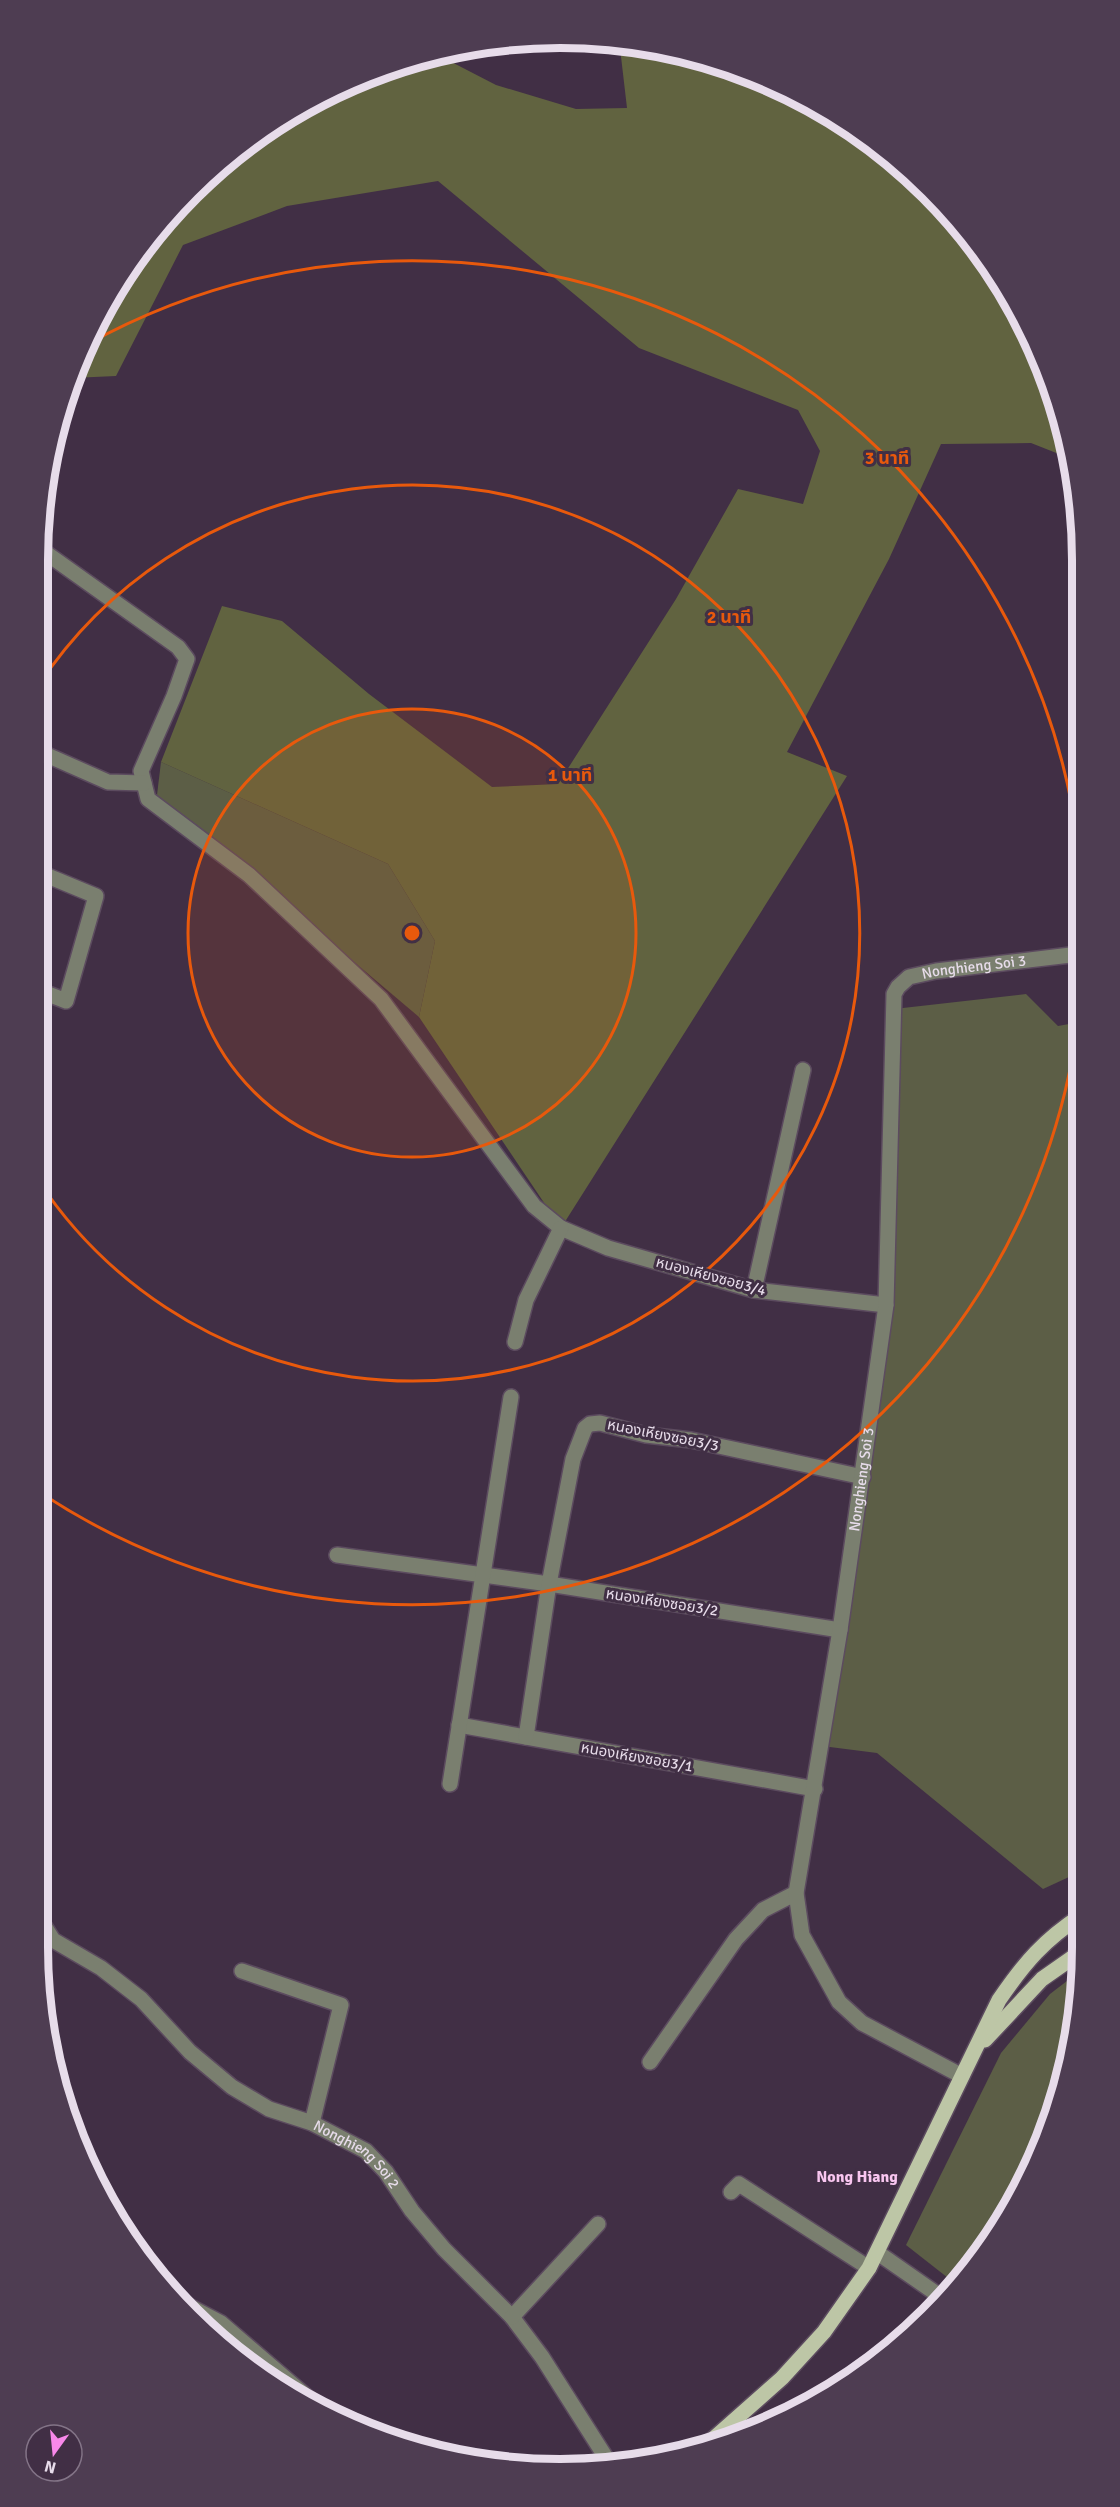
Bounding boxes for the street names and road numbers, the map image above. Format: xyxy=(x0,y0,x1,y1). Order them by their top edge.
street label: Nonghieng Soi 3 xyxy=(920,951,1027,983)
street label: หนองเหียงซอย3/4 xyxy=(654,1253,768,1299)
street label: หนองเหียงซอย3/3 xyxy=(606,1415,720,1455)
street label: Nonghieng Soi 3 xyxy=(845,1426,878,1533)
street label: หนองเหียงซอย3/2 xyxy=(605,1584,719,1620)
street label: หนองเหียงซอย3/1 xyxy=(580,1738,694,1776)
street label: Nonghieng Soi 2 xyxy=(310,2116,404,2192)

